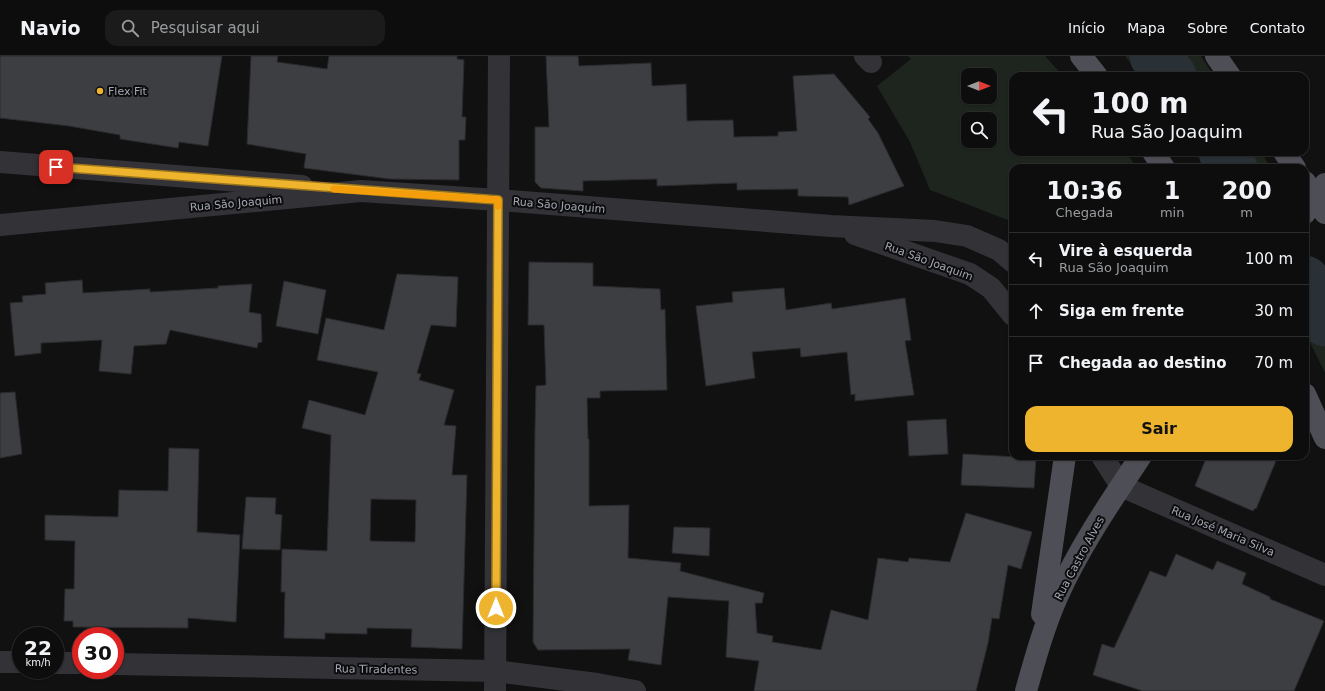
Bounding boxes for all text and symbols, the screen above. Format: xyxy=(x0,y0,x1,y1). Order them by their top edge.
search box xyxy=(105,10,385,46)
text: Navio xyxy=(20,17,81,39)
icon: search xyxy=(119,17,141,39)
text: Pesquisar aqui xyxy=(151,19,260,37)
text: Início xyxy=(1068,20,1105,36)
text: Mapa xyxy=(1127,20,1165,36)
text: Sobre xyxy=(1187,20,1228,36)
text: Contato xyxy=(1250,20,1305,36)
north arrow xyxy=(961,68,997,104)
map controls xyxy=(961,68,997,148)
place label: Flex Fit xyxy=(108,85,148,98)
marker: Flex Fit xyxy=(95,86,105,96)
text: 100 m xyxy=(1091,87,1188,120)
icon: left xyxy=(1025,88,1077,140)
button: search xyxy=(961,112,997,148)
text: Rua São Joaquim xyxy=(1091,121,1243,142)
pin xyxy=(39,150,73,184)
icon: arrive xyxy=(45,156,67,178)
text: 10:36 xyxy=(1046,177,1123,205)
text: 1 xyxy=(1164,177,1180,205)
text: 200 xyxy=(1222,177,1272,205)
street label: Rua São Joaquim xyxy=(189,193,283,214)
street label: Rua São Joaquim xyxy=(512,195,606,216)
text: Chegada xyxy=(1056,205,1113,220)
text: min xyxy=(1160,205,1184,220)
text: m xyxy=(1240,205,1253,220)
street label: Rua São Joaquim xyxy=(883,240,975,283)
text: Vire à esquerda xyxy=(1059,242,1193,260)
icon: left xyxy=(1025,248,1047,270)
text: 100 m xyxy=(1245,250,1293,268)
text: Rua São Joaquim xyxy=(1059,260,1169,275)
icon: ahead xyxy=(1025,300,1047,322)
text: Siga em frente xyxy=(1059,302,1184,320)
text: 30 m xyxy=(1255,302,1293,320)
icon: arrive xyxy=(1025,352,1047,374)
text: Chegada ao destino xyxy=(1059,354,1227,372)
text: 70 m xyxy=(1255,354,1293,372)
button: Sair xyxy=(1025,406,1293,452)
street label: Rua José Maria Silva xyxy=(1169,504,1276,559)
street label: Rua Castro Alves xyxy=(1052,514,1107,602)
position arrow xyxy=(475,587,517,629)
speed limit sign: 30 xyxy=(72,627,124,679)
text: 22 xyxy=(24,636,52,660)
text: km/h xyxy=(25,657,51,668)
street label: Rua Tiradentes xyxy=(335,662,418,677)

